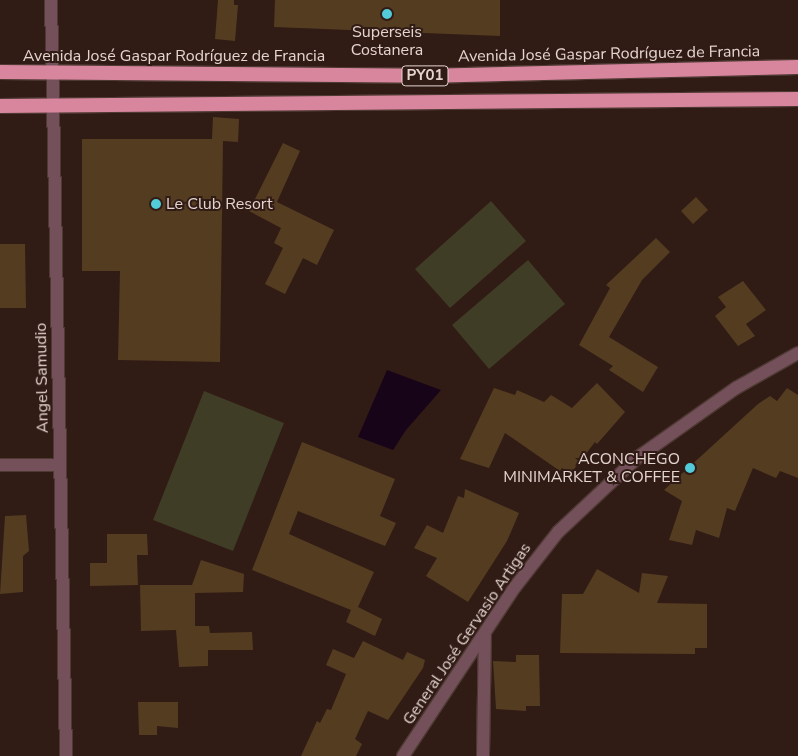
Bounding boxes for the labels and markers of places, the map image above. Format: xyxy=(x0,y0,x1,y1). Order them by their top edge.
marker: Superseis Costanera xyxy=(381,8,393,20)
place label: Superseis Costanera xyxy=(351,22,423,60)
place label: Le Club Resort xyxy=(166,194,273,214)
marker: Le Club Resort xyxy=(150,198,162,210)
place label: ACONCHEGO MINIMARKET & COFFEE xyxy=(503,449,680,487)
marker: ACONCHEGO MINIMARKET & COFFEE xyxy=(684,462,696,474)

